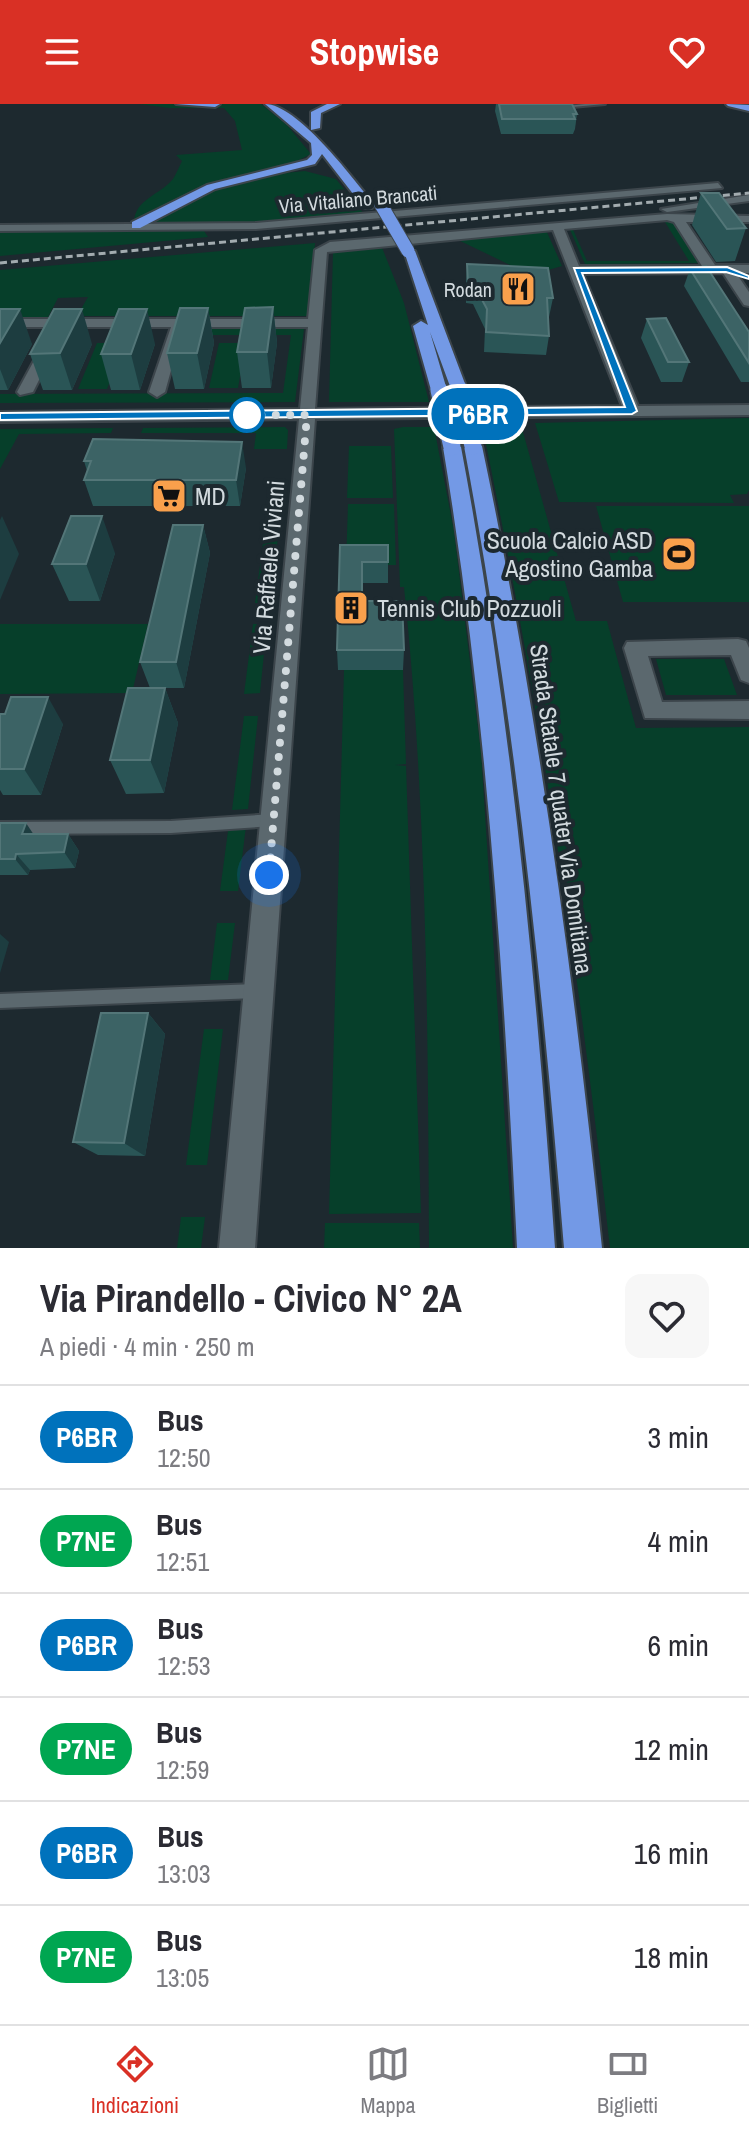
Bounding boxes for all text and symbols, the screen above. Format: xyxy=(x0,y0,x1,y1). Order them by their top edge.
text: Stopwise xyxy=(310,28,439,76)
icon: menu xyxy=(40,30,84,74)
icon: heart xyxy=(665,30,709,74)
street label: Via Vitaliano Brancati xyxy=(278,179,438,219)
restaurant icon: Rodan xyxy=(499,270,537,308)
place label: Rodan xyxy=(444,276,492,303)
line badge: P6BR xyxy=(422,388,534,440)
text: P6BR xyxy=(447,395,509,433)
unlabelled marker xyxy=(230,398,264,432)
supermarket icon: MD xyxy=(150,477,188,515)
street label: Via Raffaele Viviani xyxy=(244,479,292,655)
place label: MD xyxy=(195,480,226,512)
place label: Scuola Calcio ASD Agostino Gamba xyxy=(487,524,653,584)
sports icon: Scuola Calcio ASD Agostino Gamba xyxy=(660,535,698,573)
building icon: Tennis Club Pozzuoli xyxy=(332,589,370,627)
place label: Tennis Club Pozzuoli xyxy=(377,592,562,624)
street label: Strada Statale 7 quater Via Domitiana xyxy=(523,642,601,976)
your location xyxy=(249,855,289,895)
text: Via Pirandello - Civico N° 2A xyxy=(40,1273,462,1324)
button: heart xyxy=(625,1274,709,1358)
text: A piedi · 4 min · 250 m xyxy=(40,1329,255,1364)
text: Bus xyxy=(157,1400,204,1440)
text: 3 min xyxy=(647,1417,709,1457)
text: P6BR xyxy=(56,1418,117,1456)
text: 12:50 xyxy=(157,1440,211,1475)
text: Bus xyxy=(156,1504,202,1544)
text: 4 min xyxy=(647,1521,709,1561)
text: P7NE xyxy=(56,1522,116,1560)
text: 12:51 xyxy=(156,1544,209,1579)
text: Bus xyxy=(157,1608,204,1648)
text: 6 min xyxy=(647,1625,709,1665)
text: P6BR xyxy=(56,1626,117,1664)
text: 12:53 xyxy=(157,1648,211,1683)
text: Bus xyxy=(156,1712,202,1752)
text: 12 min xyxy=(634,1729,709,1769)
text: P7NE xyxy=(56,1730,116,1768)
text: 12:59 xyxy=(156,1752,209,1787)
text: Bus xyxy=(157,1816,204,1856)
text: 16 min xyxy=(634,1833,709,1873)
text: P6BR xyxy=(56,1834,117,1872)
text: 13:03 xyxy=(157,1856,211,1891)
text: Bus xyxy=(156,1920,202,1960)
text: 18 min xyxy=(634,1937,709,1977)
text: P7NE xyxy=(56,1938,116,1976)
text: 13:05 xyxy=(156,1960,209,1995)
tab: Indicazioni xyxy=(91,2042,179,2120)
tab: Mappa xyxy=(360,2042,416,2120)
tab: Biglietti xyxy=(597,2042,658,2120)

